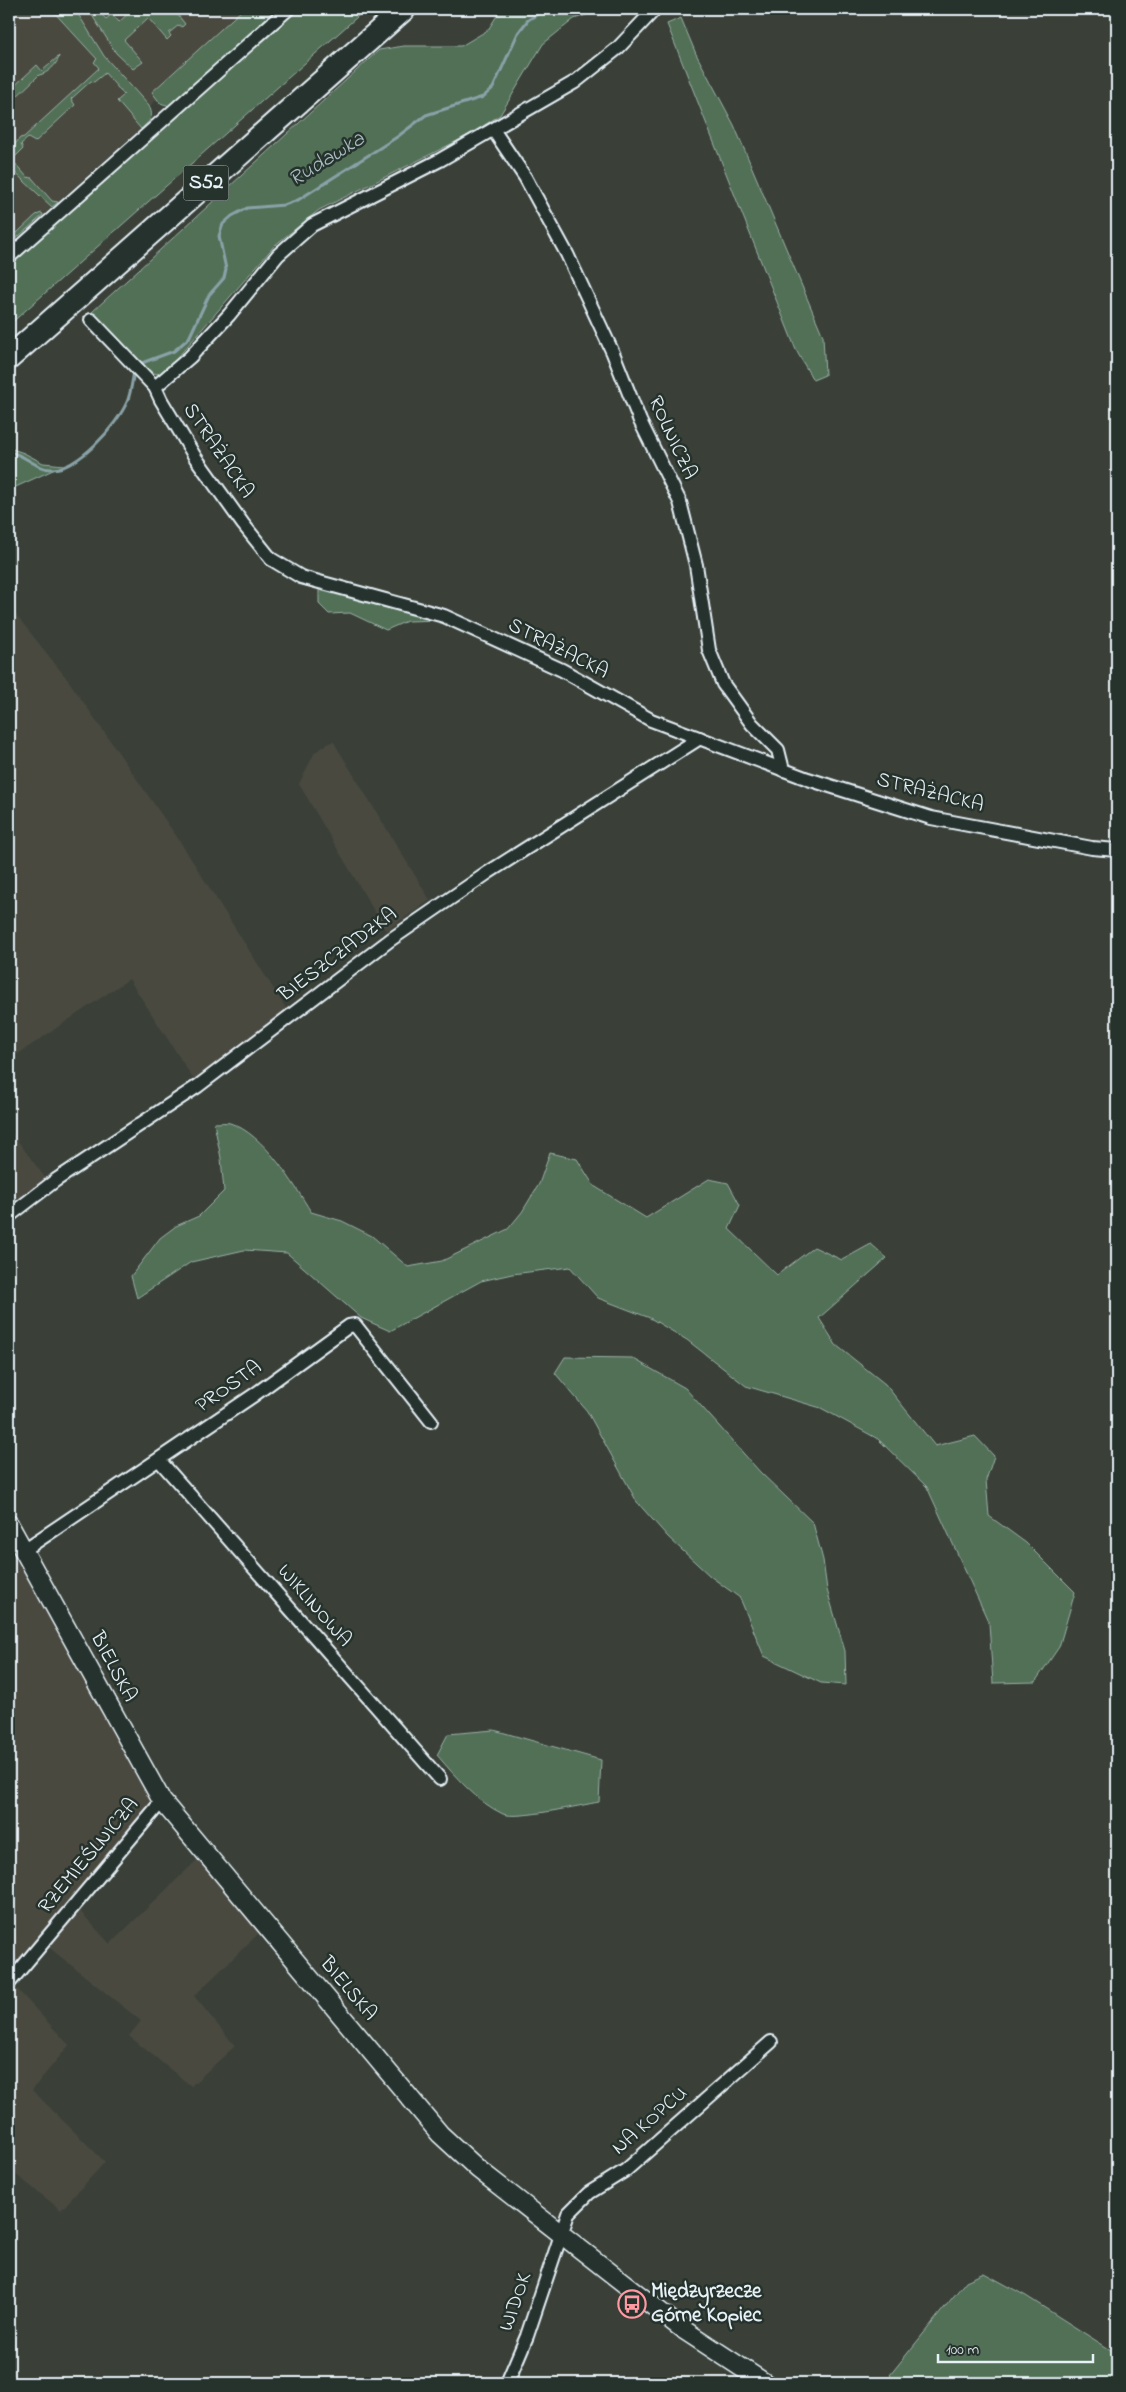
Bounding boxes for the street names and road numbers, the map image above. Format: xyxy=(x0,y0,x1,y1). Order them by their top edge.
road number: S52 xyxy=(184,166,228,200)
street label: ROLNICZA xyxy=(640,391,704,485)
street label: STRAŻACKA xyxy=(175,397,261,505)
street label: STRAŻACKA xyxy=(502,611,614,687)
street label: STRAŻACKA xyxy=(873,765,987,821)
street label: BIESZCZADZKA xyxy=(271,900,404,1010)
street label: PROSTA xyxy=(190,1353,268,1421)
street label: WIKLINOWA xyxy=(269,1558,359,1654)
street label: BIELSKA xyxy=(81,1625,144,1708)
street label: RZEMIEŚLNICZA xyxy=(31,1791,147,1921)
street label: BIELSKA xyxy=(311,1949,384,2028)
street label: NA KOPCU xyxy=(605,2079,695,2163)
street label: WIDOK xyxy=(492,2268,540,2336)

